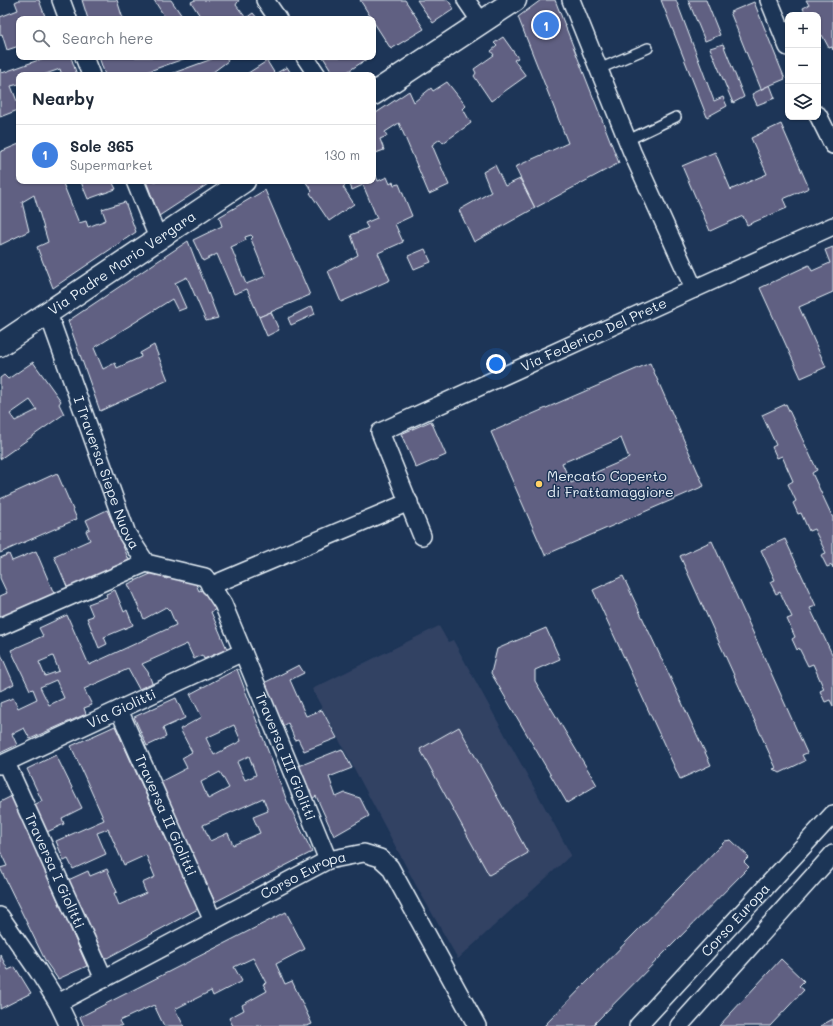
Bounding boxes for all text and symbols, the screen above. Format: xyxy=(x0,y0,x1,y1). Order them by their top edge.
pin: 1 xyxy=(533,10,559,40)
map controls xyxy=(785,12,821,120)
button: + xyxy=(785,12,821,48)
search box xyxy=(16,16,376,60)
icon: search xyxy=(30,27,52,49)
text: Search here xyxy=(62,28,153,48)
button: − xyxy=(785,48,821,84)
button: layers xyxy=(785,84,821,120)
text: Nearby xyxy=(32,87,94,109)
text: Sole 365 xyxy=(70,136,134,156)
text: 1 xyxy=(42,146,48,163)
text: 130 m xyxy=(324,146,360,163)
text: Supermarket xyxy=(70,156,153,173)
street label: Via Padre Mario Vergara xyxy=(44,206,199,319)
street label: Via Federico Del Prete xyxy=(518,293,670,376)
your location xyxy=(486,354,506,374)
street label: I Traversa Siepe Nuova xyxy=(69,393,144,553)
place label: Mercato Coperto di Frattamaggiore xyxy=(547,466,674,501)
marker: Mercato Coperto di Frattamaggiore xyxy=(534,479,544,489)
street label: Via Giolitti xyxy=(84,684,159,732)
street label: Traversa III Giolitti xyxy=(251,689,321,823)
street label: Traversa II Giolitti xyxy=(131,751,202,879)
street label: Traversa I Giolitti xyxy=(21,810,90,931)
street label: Corso Europa xyxy=(257,847,348,903)
street label: Corso Europa xyxy=(697,879,774,960)

